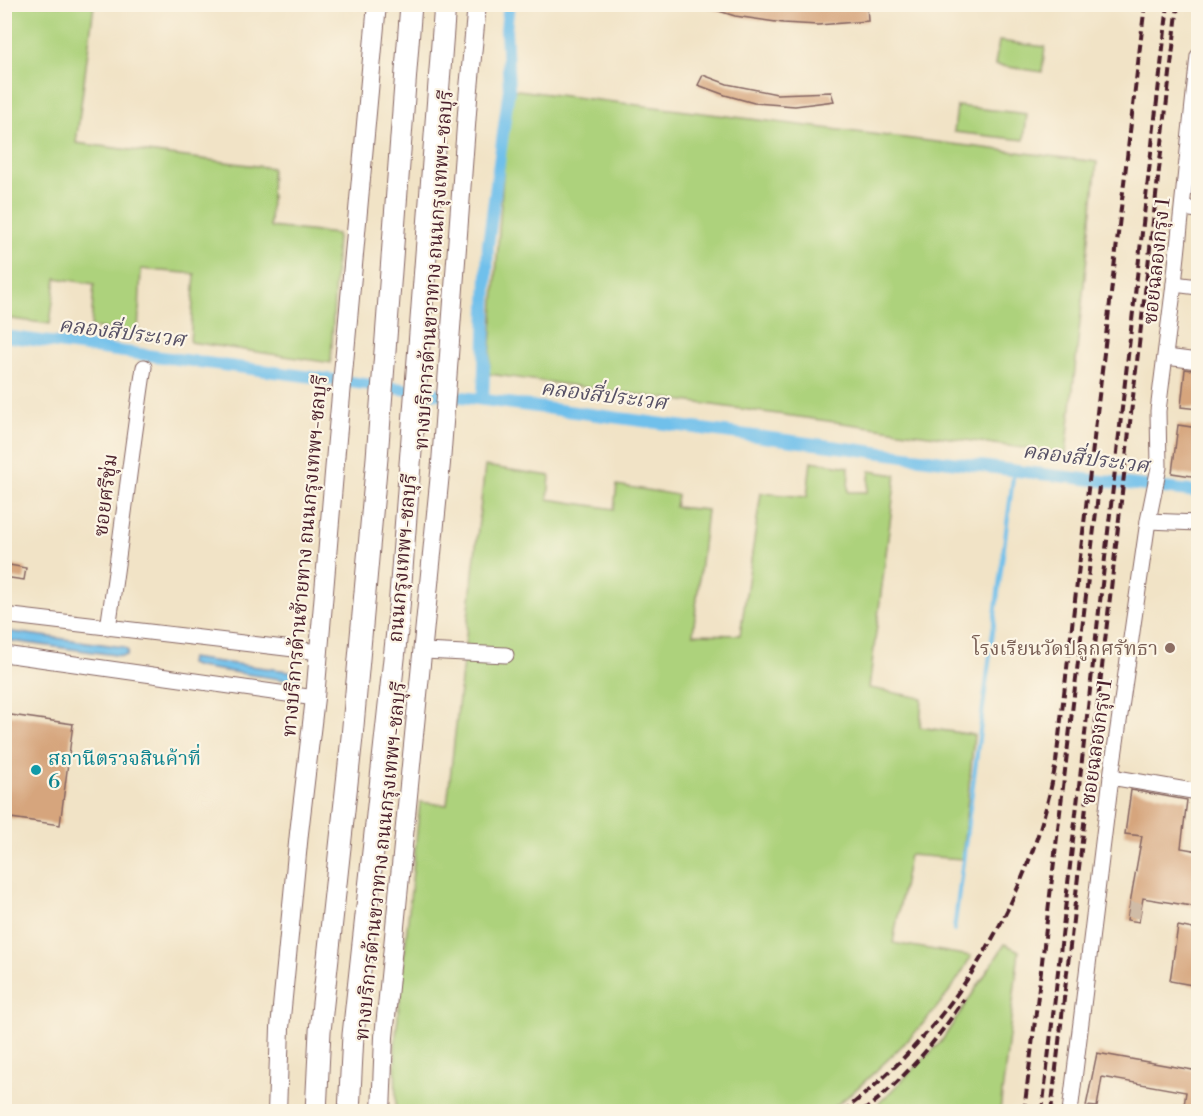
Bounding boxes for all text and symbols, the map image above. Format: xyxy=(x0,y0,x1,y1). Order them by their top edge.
street label: ทางบริการด้านขวาทาง ถนนกรุงเทพฯ-ชลบุรี xyxy=(409,89,460,451)
street label: ซอยฉลองกรุง 1 xyxy=(1138,196,1177,326)
water label: คลองสี่ประเวศ xyxy=(57,308,189,354)
water label: คลองสี่ประเวศ xyxy=(539,371,671,417)
street label: ทางบริการด้านซ้ายทาง ถนนกรุงเทพฯ-ชลบุรี xyxy=(277,374,334,738)
water label: คลองสี่ประเวศ xyxy=(1021,434,1153,480)
street label: ซอยศรีชุ่ม xyxy=(89,452,124,538)
street label: ถนนกรุงเทพฯ-ชลบุรี xyxy=(384,473,423,644)
place label: โรงเรียนวัดปลูกศรัทธา xyxy=(971,634,1158,662)
marker: โรงเรียนวัดปลูกศรัทธา xyxy=(1163,641,1177,655)
street label: ซอยฉลองกรุง 1 xyxy=(1076,677,1119,807)
street label: ทางบริการด้านขวาทาง ถนนกรุงเทพฯ-ชลบุรี xyxy=(350,680,413,1042)
place label: สถานีตรวจสินค้าที่ 6 xyxy=(48,743,201,795)
marker: สถานีตรวจสินค้าที่ 6 xyxy=(29,763,43,777)

